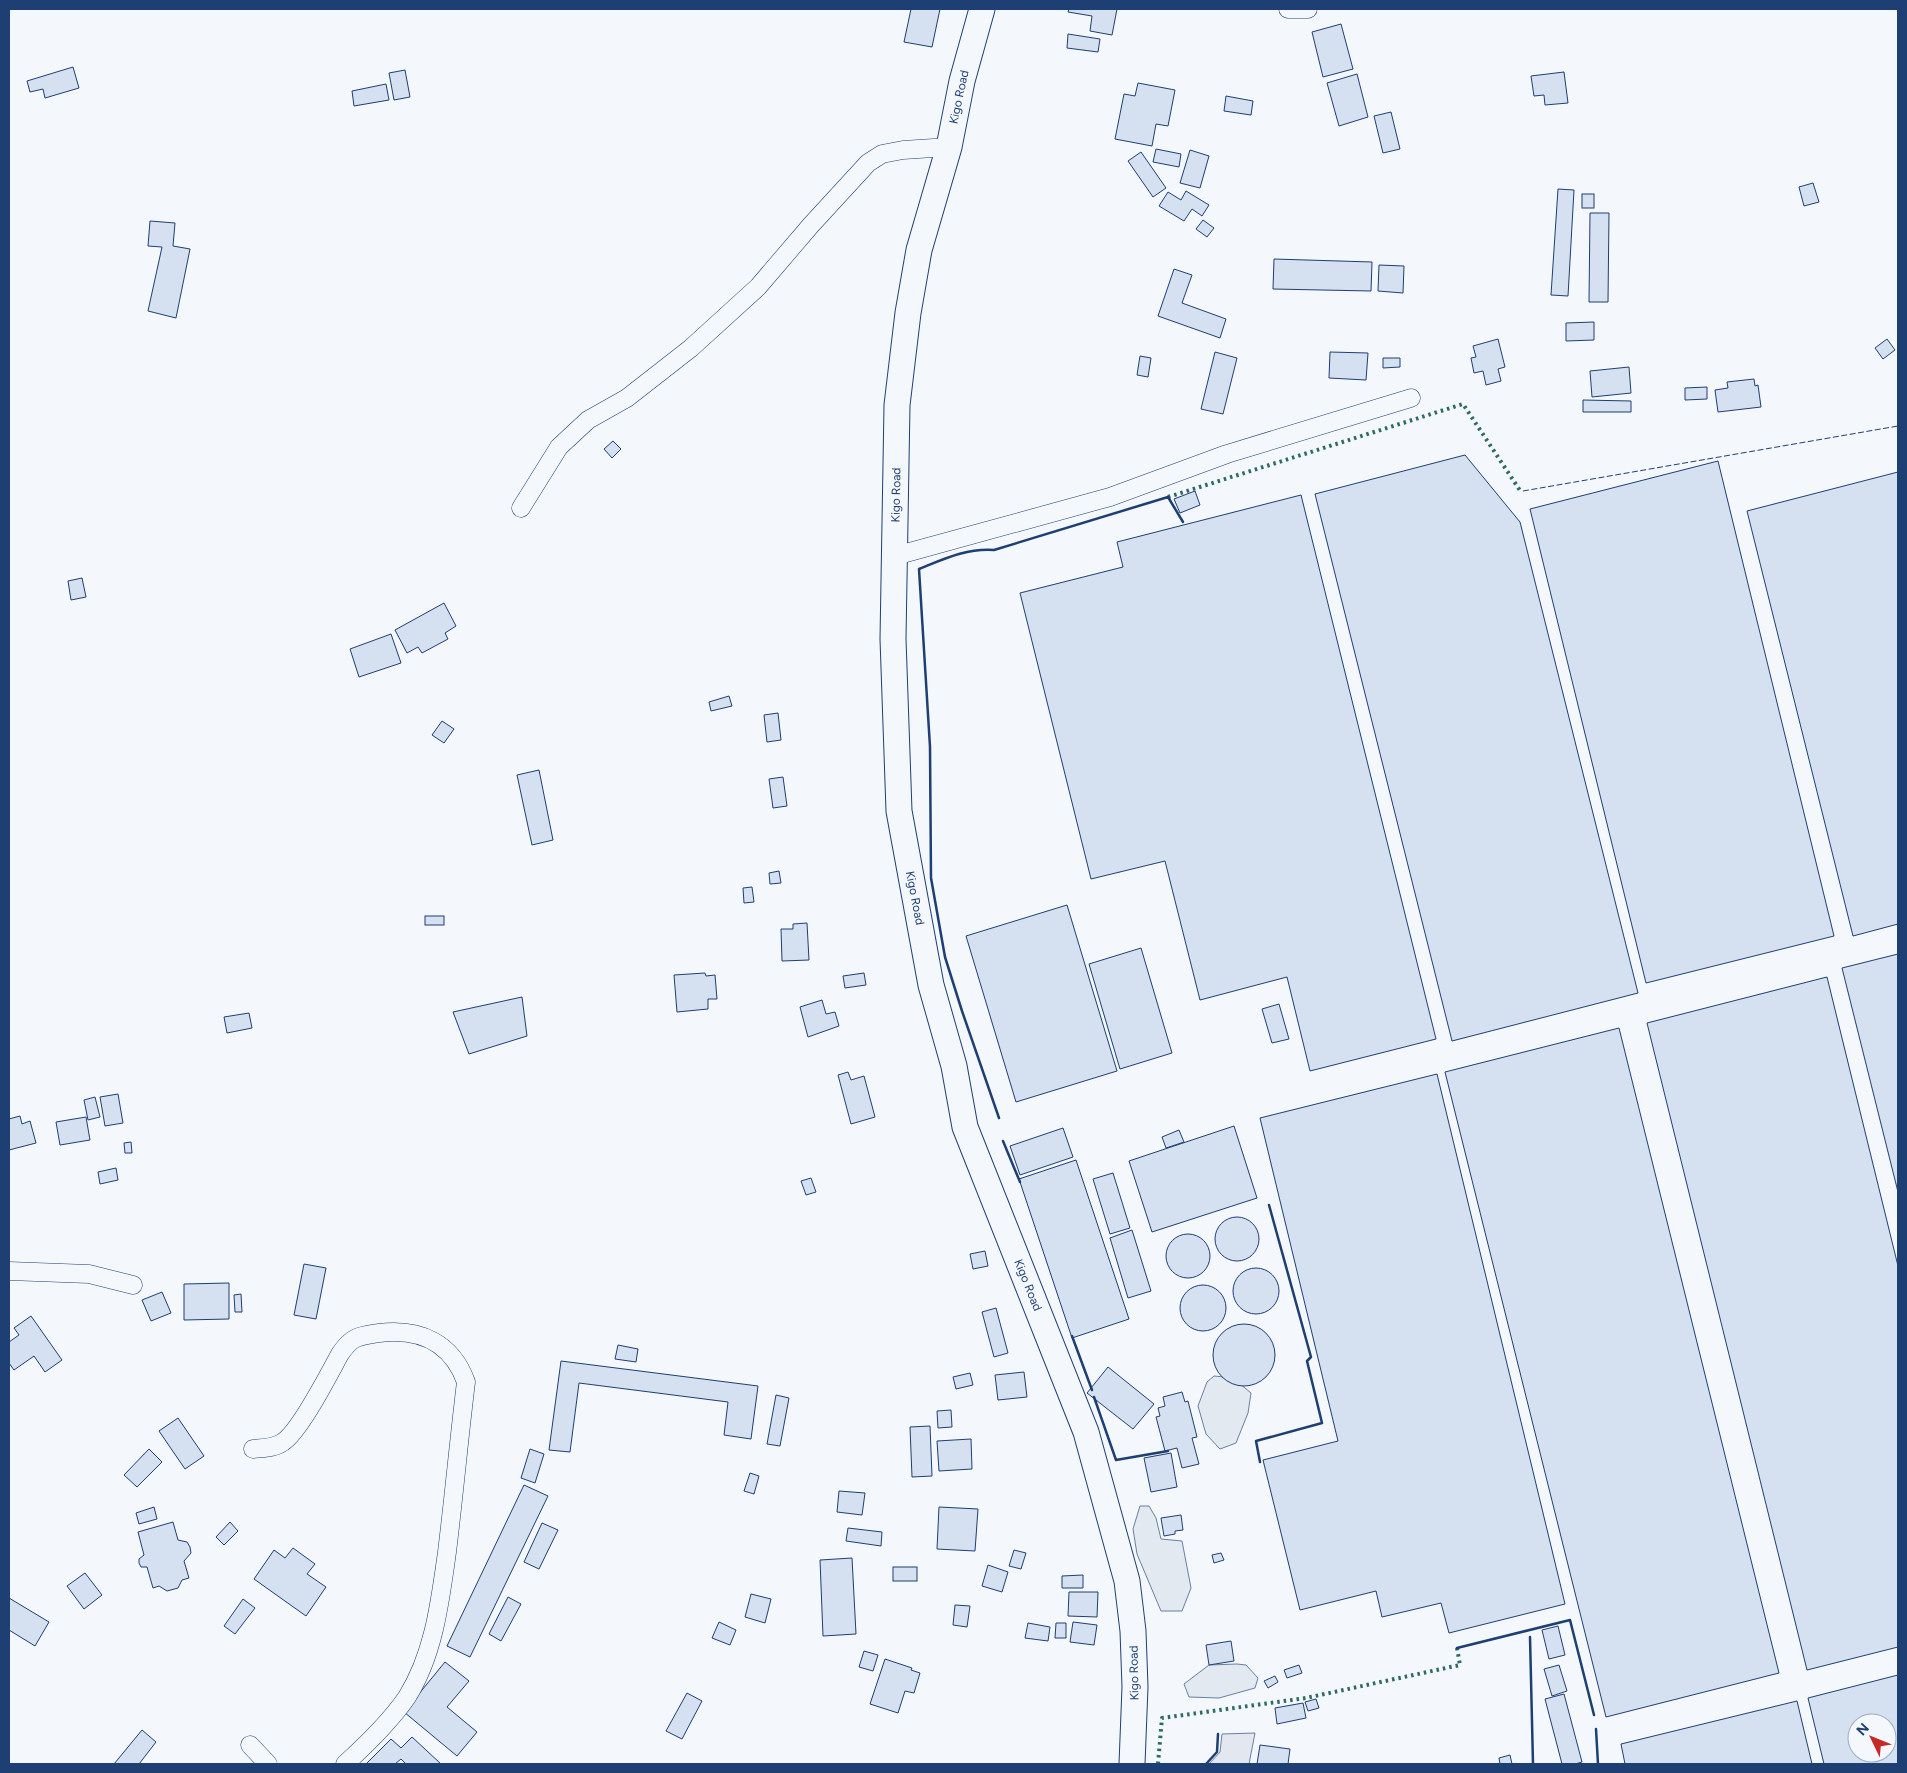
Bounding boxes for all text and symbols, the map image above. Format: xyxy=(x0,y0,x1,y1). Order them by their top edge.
street label: Kigo Road xyxy=(946,69,972,125)
street label: Kigo Road xyxy=(889,468,903,522)
street label: Kigo Road xyxy=(903,870,927,926)
street label: Kigo Road xyxy=(1011,1257,1045,1313)
street label: Kigo Road xyxy=(1127,1646,1141,1700)
north arrow xyxy=(1847,1713,1897,1763)
text: N xyxy=(1853,1720,1873,1739)

